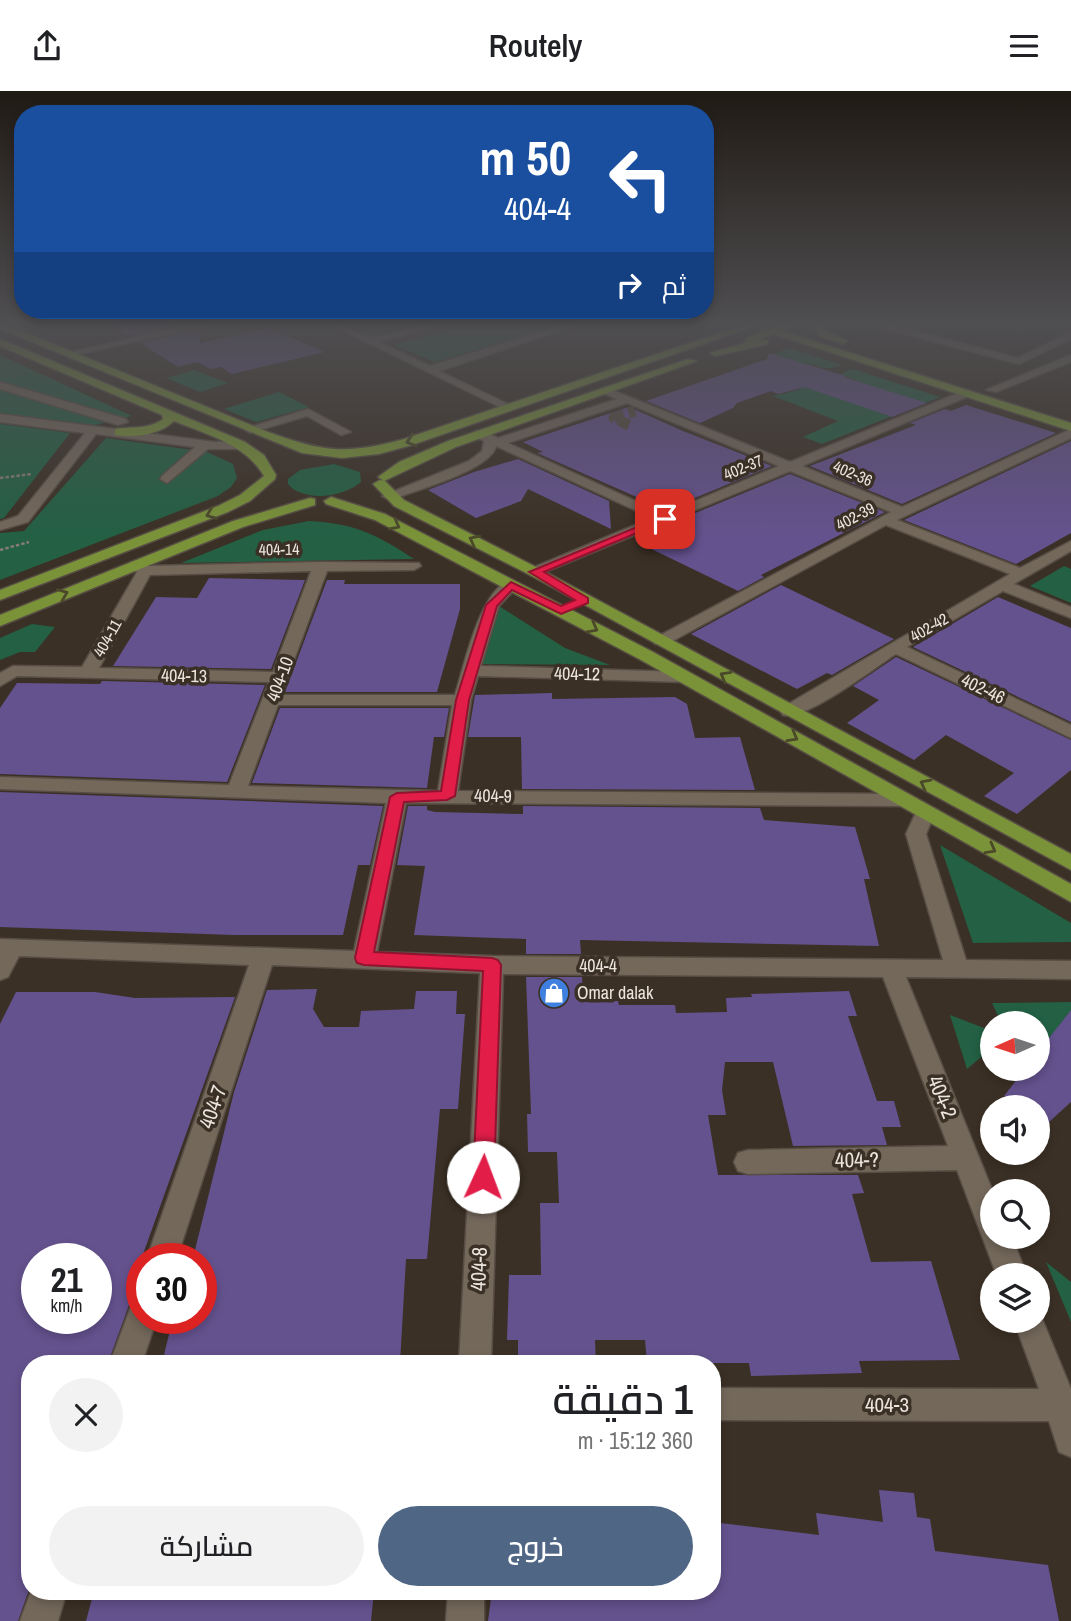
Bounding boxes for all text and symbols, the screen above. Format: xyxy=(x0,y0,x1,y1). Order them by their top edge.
text: Routely xyxy=(489,24,582,67)
icon: share xyxy=(28,27,66,65)
icon: menu xyxy=(1005,27,1043,65)
text: 50 m xyxy=(479,124,571,190)
icon: left xyxy=(595,133,686,224)
text: 404-4 xyxy=(504,187,571,230)
icon: right xyxy=(610,266,648,304)
text: ثم xyxy=(662,268,686,303)
one-way arrow xyxy=(405,433,417,447)
street label: 402-37 xyxy=(720,449,766,485)
street label: 402-36 xyxy=(830,455,876,491)
pin xyxy=(635,489,695,549)
street label: 402-39 xyxy=(832,497,878,535)
icon: arrive xyxy=(646,500,684,538)
one-way arrow xyxy=(205,505,217,519)
one-way arrow xyxy=(388,516,400,530)
one-way arrow xyxy=(469,535,481,549)
street label: 404-14 xyxy=(258,538,300,560)
one-way arrow xyxy=(56,589,68,603)
street label: 402-42 xyxy=(906,607,952,647)
street label: 404-11 xyxy=(88,615,127,661)
one-way arrow xyxy=(586,619,598,633)
street label: 404-10 xyxy=(260,653,299,705)
street label: 404-12 xyxy=(554,661,600,686)
street label: 404-13 xyxy=(161,663,207,688)
street label: 402-46 xyxy=(957,667,1009,710)
one-way arrow xyxy=(719,671,732,684)
one-way arrow xyxy=(785,729,798,742)
one-way arrow xyxy=(920,779,932,792)
street label: 404-9 xyxy=(474,783,512,808)
one-way arrow xyxy=(983,841,996,854)
street label: 404-4 xyxy=(579,953,617,978)
shop icon: Omar dalak xyxy=(537,976,571,1010)
place label: Omar dalak xyxy=(577,980,654,1005)
north arrow xyxy=(980,1011,1050,1081)
map controls xyxy=(980,1011,1050,1333)
street label: 404-2 xyxy=(921,1071,964,1123)
street label: 404-7 xyxy=(192,1081,233,1132)
button: sound xyxy=(980,1095,1050,1165)
position arrow xyxy=(446,1140,520,1214)
street label: 404-? xyxy=(835,1145,879,1174)
button: search xyxy=(980,1179,1050,1249)
speed limit sign: 30 xyxy=(126,1243,217,1334)
street label: 404-8 xyxy=(463,1246,494,1291)
text: 21 xyxy=(51,1256,82,1303)
button: layers xyxy=(980,1263,1050,1333)
text: km/h xyxy=(51,1293,83,1318)
text: 1 دقيقة xyxy=(552,1371,693,1427)
button: close xyxy=(49,1378,123,1452)
street label: 404-3 xyxy=(865,1390,909,1419)
text: 360 m · 15:12 xyxy=(578,1425,693,1456)
button: مشاركة xyxy=(49,1506,364,1586)
button: خروج xyxy=(378,1506,693,1586)

